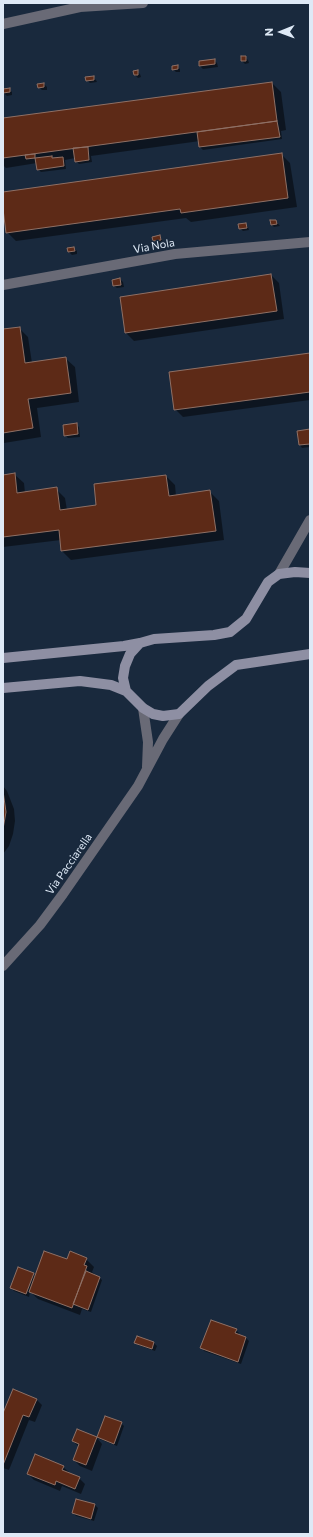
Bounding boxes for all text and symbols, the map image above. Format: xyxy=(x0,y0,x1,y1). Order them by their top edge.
north arrow xyxy=(261,12,301,52)
text: N xyxy=(262,28,275,36)
street label: Via Nola xyxy=(132,236,176,256)
street label: Via Pacciarella xyxy=(43,831,95,897)

